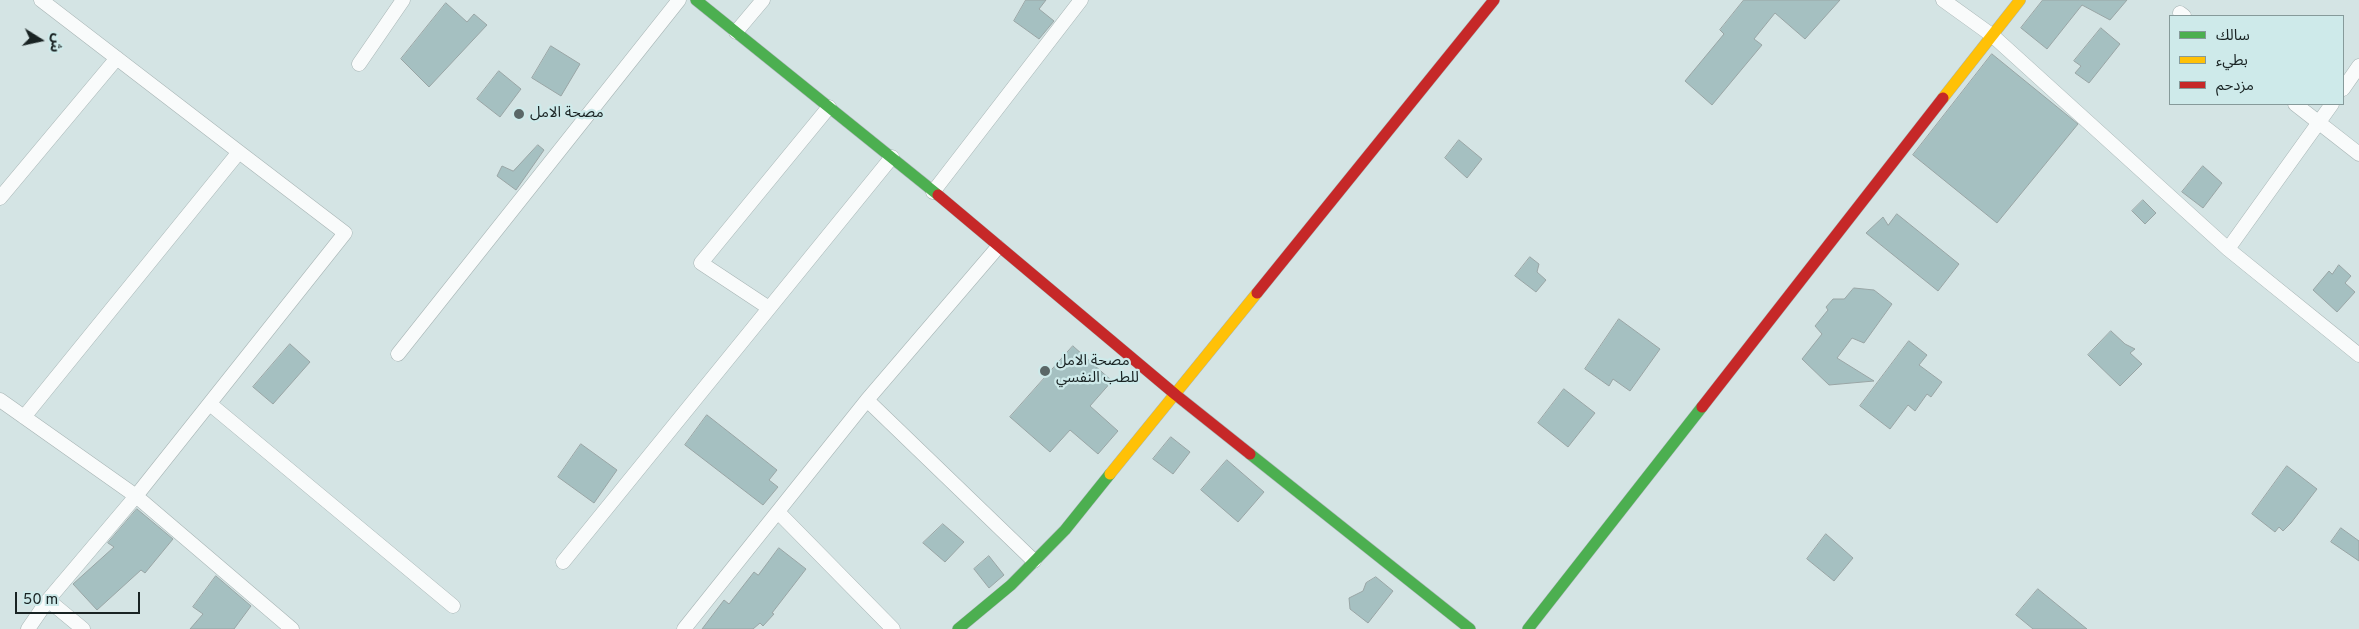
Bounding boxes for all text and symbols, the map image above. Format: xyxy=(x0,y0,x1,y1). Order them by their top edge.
north arrow xyxy=(15,15,65,65)
legend xyxy=(2169,15,2344,105)
text: سالك xyxy=(2216,27,2250,46)
text: ش xyxy=(45,32,65,54)
text: بطيء xyxy=(2216,52,2248,71)
text: مزدحم xyxy=(2216,77,2254,96)
place label: مصحة الامل xyxy=(530,105,604,123)
marker: مصحة الامل xyxy=(512,107,526,121)
place label: مصحة الامل للطب النفسي xyxy=(1056,353,1139,388)
marker: مصحة الامل للطب النفسي xyxy=(1038,364,1052,378)
scale bar xyxy=(18,582,142,614)
text: 50 m xyxy=(23,591,58,610)

